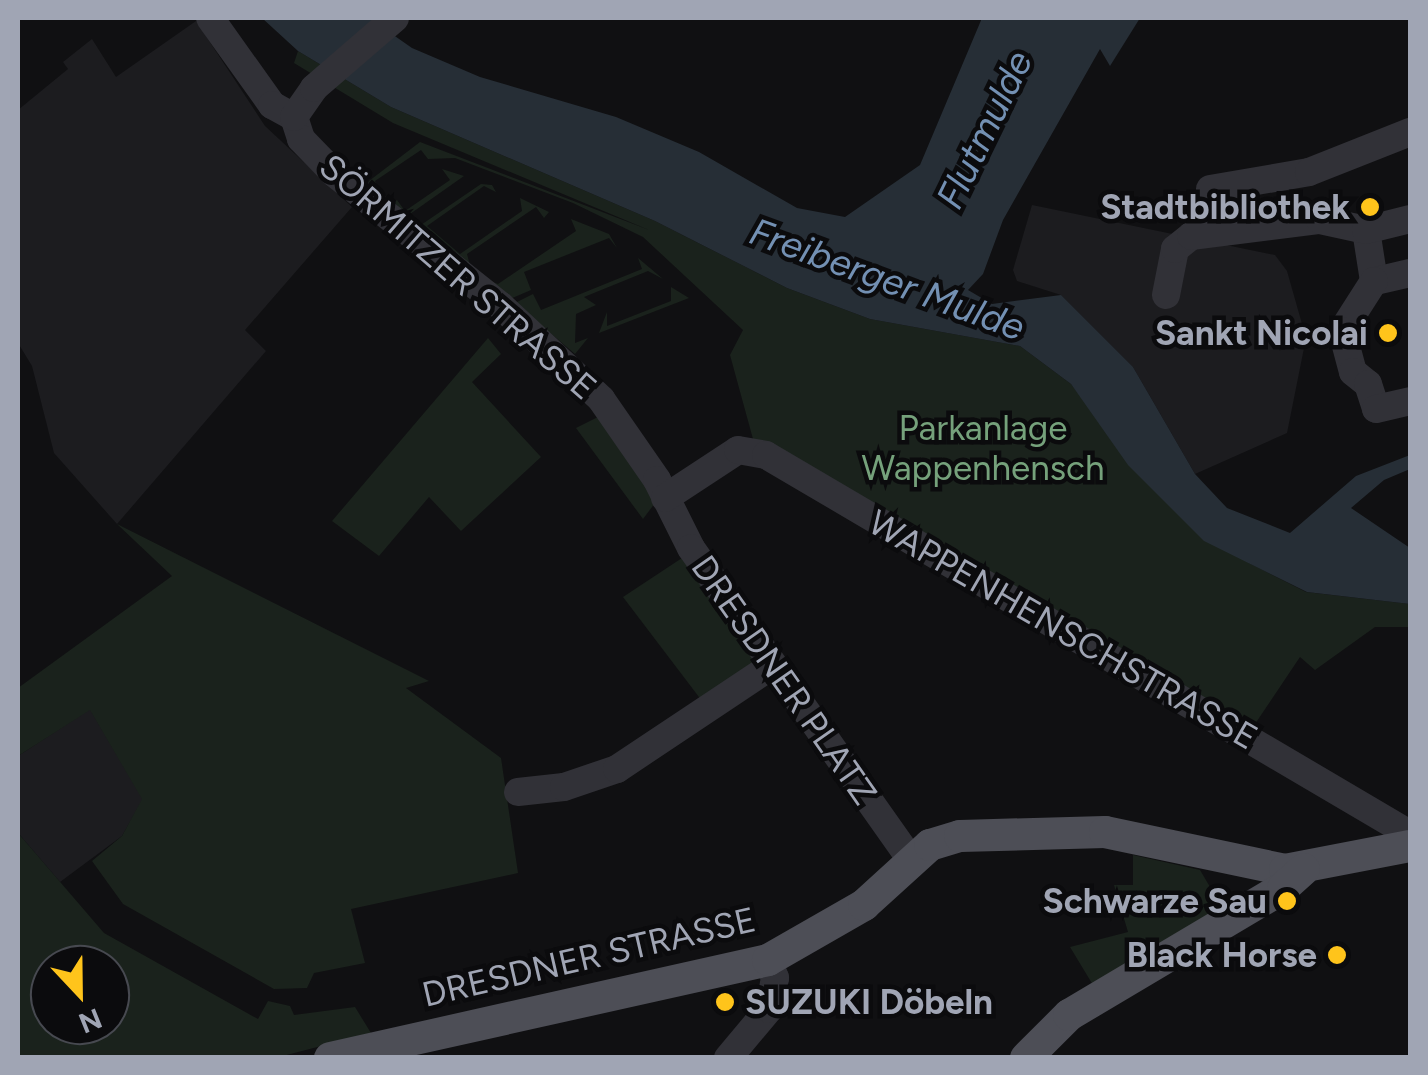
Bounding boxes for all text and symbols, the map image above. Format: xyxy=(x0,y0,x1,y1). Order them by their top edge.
water label: Flutmulde xyxy=(927,44,1043,216)
street label: SÖRMITZER STRASSE xyxy=(311,145,605,409)
place label: Stadtbibliothek xyxy=(1100,186,1350,228)
marker: Stadtbibliothek xyxy=(1359,196,1381,218)
water label: Freiberger Mulde xyxy=(743,209,1031,351)
place label: Sankt Nicolai xyxy=(1155,312,1368,354)
marker: Sankt Nicolai xyxy=(1377,322,1399,344)
park label: Parkanlage Wappenhensch xyxy=(862,407,1104,489)
street label: WAPPENHENSCHSTRASSE xyxy=(861,501,1265,759)
street label: DRESDNER PLATZ xyxy=(682,548,886,812)
place label: Schwarze Sau xyxy=(1042,880,1267,922)
marker: Schwarze Sau xyxy=(1276,890,1298,912)
street label: DRESDNER STRASSE xyxy=(418,898,760,1016)
place label: Black Horse xyxy=(1126,934,1317,976)
marker: Black Horse xyxy=(1326,944,1348,966)
north arrow xyxy=(30,945,130,1045)
place label: SUZUKI Döbeln xyxy=(745,981,993,1023)
marker: SUZUKI Döbeln xyxy=(714,991,736,1013)
text: N xyxy=(74,1001,107,1041)

